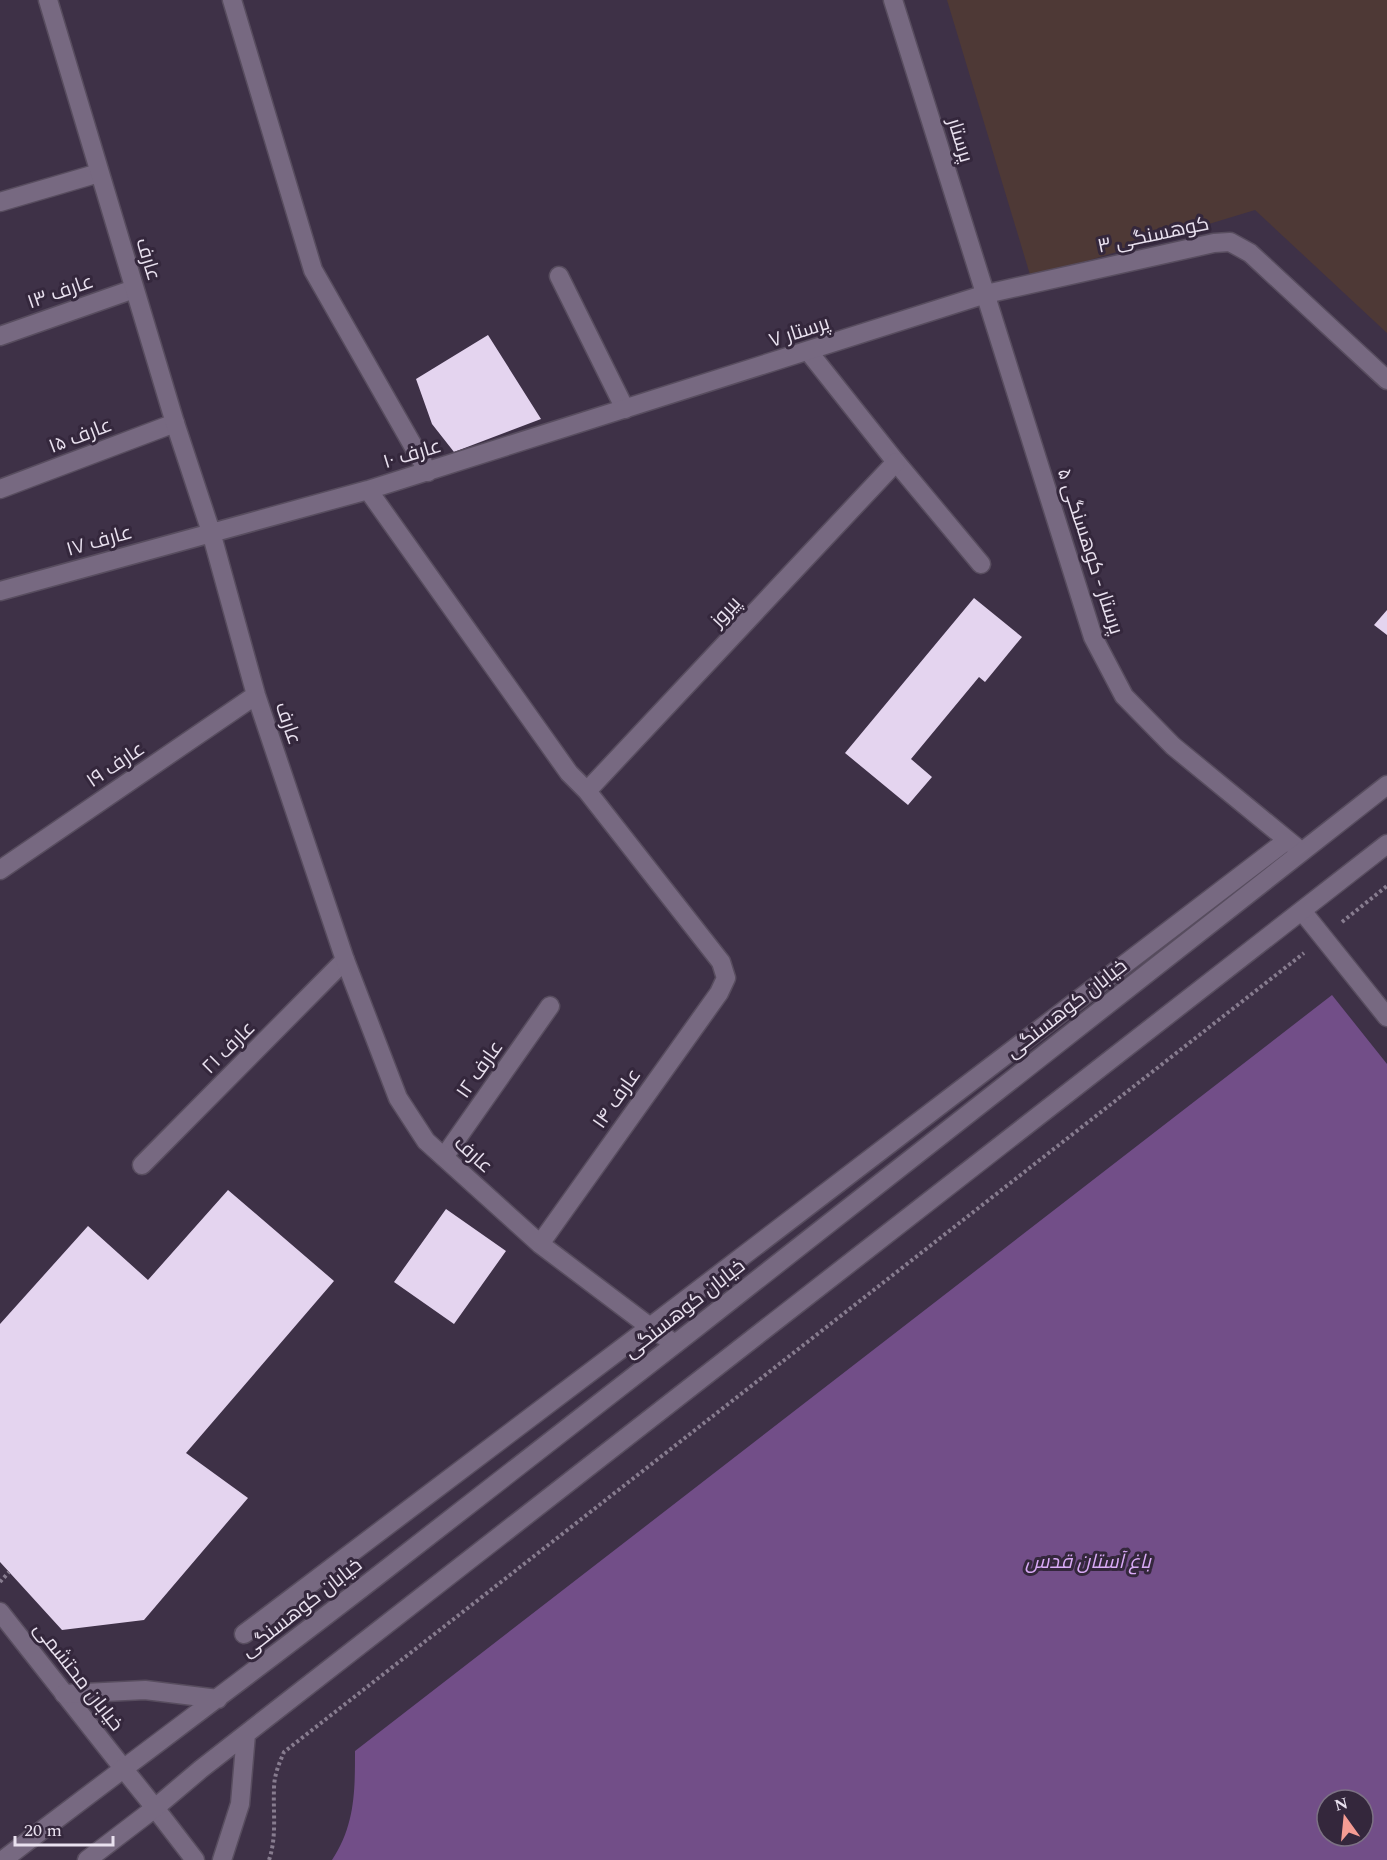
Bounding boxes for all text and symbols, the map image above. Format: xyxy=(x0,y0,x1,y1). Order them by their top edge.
street label: پرستار xyxy=(939,113,981,167)
street label: کوهسنگی ۳ xyxy=(1095,209,1212,261)
street label: عارف xyxy=(127,234,169,285)
street label: عارف ۱۳ xyxy=(23,267,98,317)
street label: پرستار ۷ xyxy=(765,308,834,356)
street label: عارف ۱۵ xyxy=(44,410,116,462)
street label: عارف ۱۰ xyxy=(379,431,445,477)
street label: پرستار - کوهسنگی ۵ xyxy=(1049,464,1131,639)
street label: عارف ۱۷ xyxy=(63,517,136,565)
street label: پیروز xyxy=(703,589,749,635)
street label: عارف xyxy=(267,698,309,749)
street label: عارف ۱۹ xyxy=(80,734,151,796)
street label: خیابان کوهسنگی xyxy=(999,952,1134,1066)
street label: عارف ۲۱ xyxy=(195,1014,262,1081)
street label: عارف ۱۲ xyxy=(449,1034,511,1105)
street label: عارف ۱۴ xyxy=(585,1062,649,1135)
street label: عارف xyxy=(447,1129,500,1181)
street label: خیابان کوهسنگی xyxy=(617,1252,752,1366)
park label: باغ آستان قدس xyxy=(1025,1547,1153,1577)
street label: خیابان کوهسنگی xyxy=(234,1551,369,1665)
street label: خیابان محتشمی xyxy=(26,1616,131,1738)
north arrow xyxy=(1315,1788,1375,1848)
text: N xyxy=(1332,1791,1351,1818)
scale bar xyxy=(15,1809,112,1847)
text: 20 m xyxy=(24,1817,62,1844)

